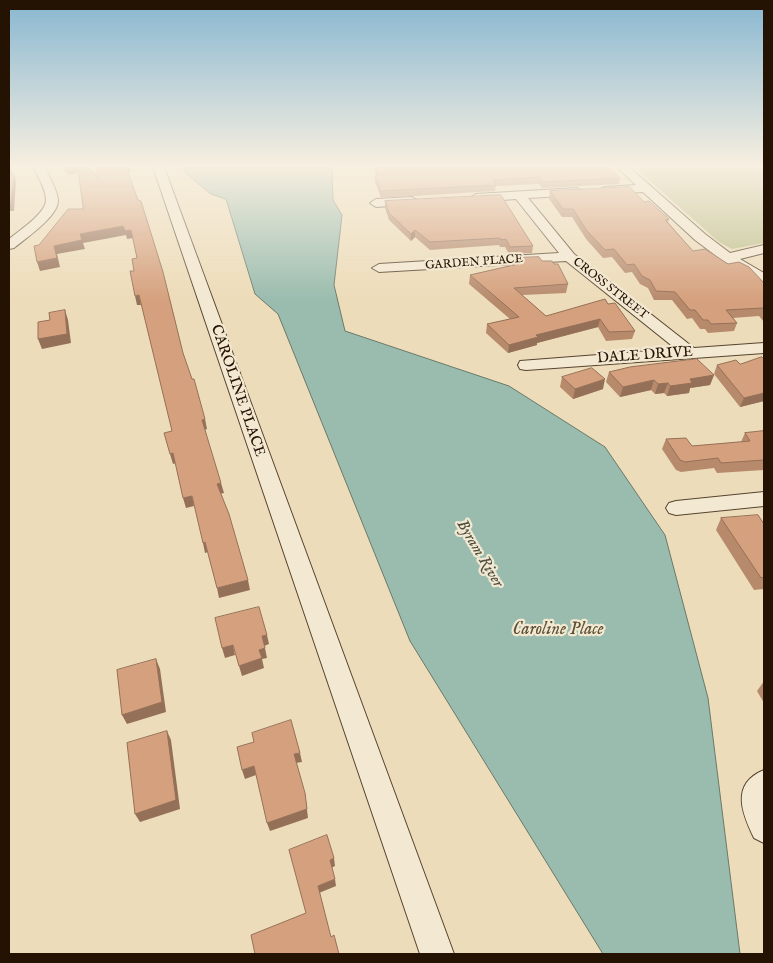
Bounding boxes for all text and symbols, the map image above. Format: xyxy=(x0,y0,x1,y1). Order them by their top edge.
street label: GARDEN PLACE xyxy=(425,252,523,274)
street label: CROSS STREET xyxy=(569,255,651,323)
street label: CAROLINE PLACE xyxy=(206,323,268,459)
street label: DALE DRIVE xyxy=(596,344,694,368)
water label: Byram River xyxy=(451,517,507,591)
park label: Caroline Place xyxy=(512,619,604,641)

